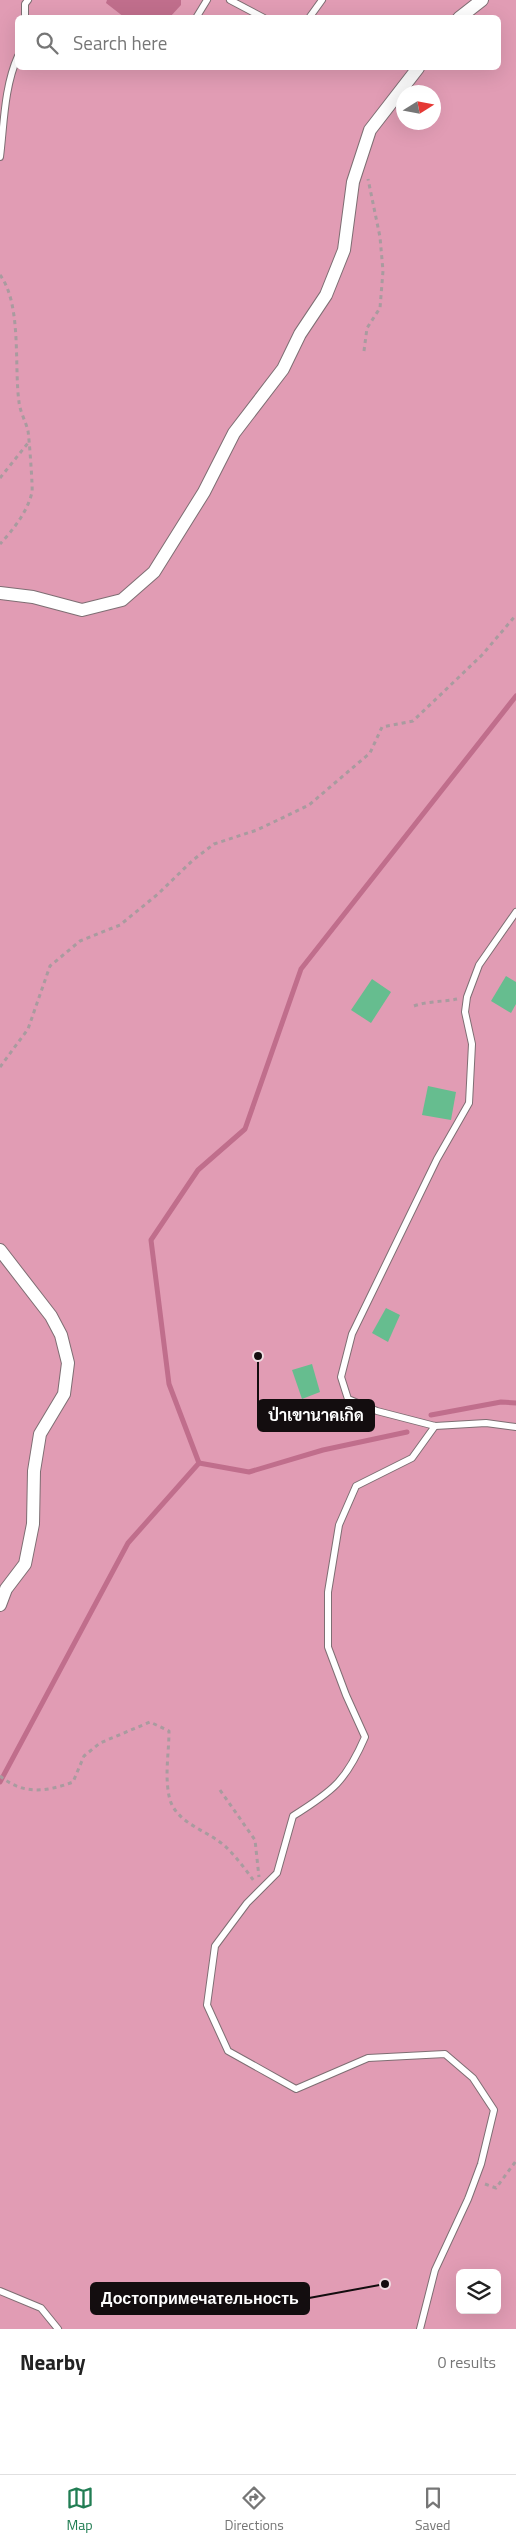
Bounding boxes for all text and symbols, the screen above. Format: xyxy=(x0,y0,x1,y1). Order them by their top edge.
search box xyxy=(15,15,501,70)
text: Search here xyxy=(73,28,167,57)
icon: search xyxy=(33,29,61,57)
north arrow xyxy=(396,85,441,130)
callout: ป่าเขานาคเกิด xyxy=(258,1400,374,1431)
text: ป่าเขานาคเกิด xyxy=(268,1403,364,1427)
map controls xyxy=(456,2269,501,2314)
button: layers xyxy=(456,2269,501,2314)
callout: Достопримечательность xyxy=(91,2283,309,2314)
text: Достопримечательность xyxy=(101,2286,299,2310)
text: Nearby xyxy=(20,2346,85,2378)
text: 0 results xyxy=(437,2350,496,2374)
tab: Map xyxy=(66,2484,94,2535)
tab: Directions xyxy=(225,2484,284,2535)
tab: Saved xyxy=(415,2484,451,2535)

